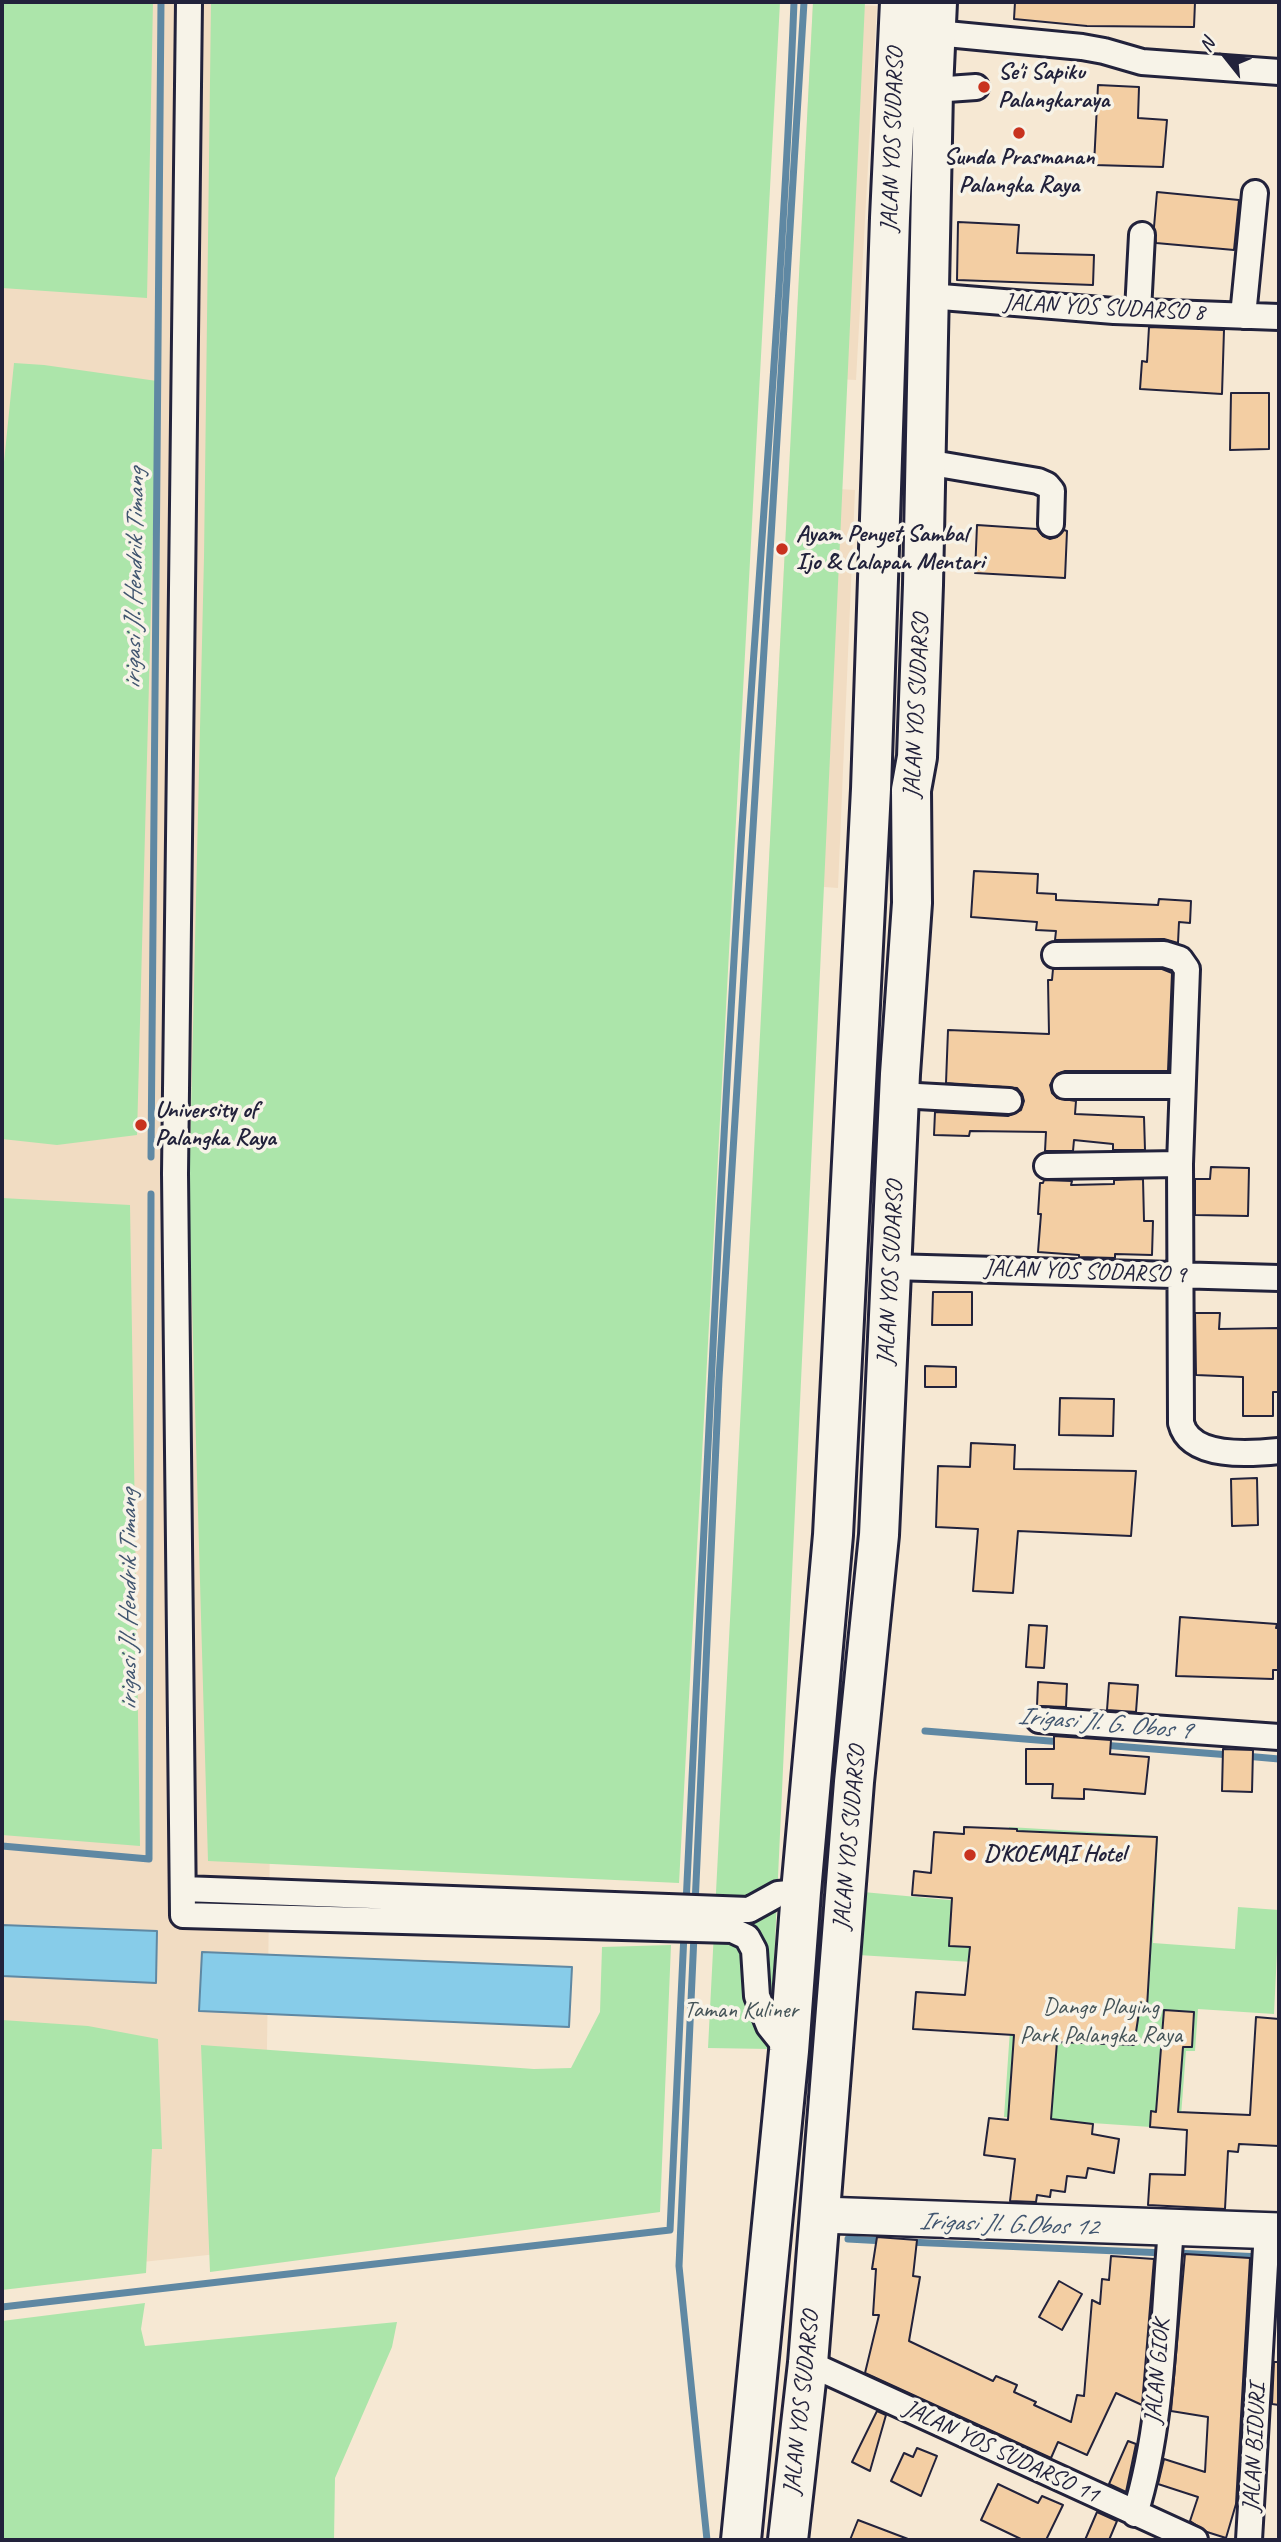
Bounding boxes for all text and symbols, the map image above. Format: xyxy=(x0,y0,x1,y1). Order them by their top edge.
north arrow xyxy=(1190,21,1260,91)
text: N xyxy=(1194,34,1220,56)
street label: JALAN YOS SUDARSO xyxy=(875,47,911,233)
place label: Se'i Sapiku Palangkaraya xyxy=(998,59,1109,115)
marker: Se'i Sapiku Palangkaraya xyxy=(976,79,992,95)
marker: Sunda Prasmanan Palangka Raya xyxy=(1011,125,1027,141)
place label: Sunda Prasmanan Palangka Raya xyxy=(943,144,1095,200)
street label: JALAN YOS SUDARSO 8 xyxy=(1003,288,1205,328)
water label: irigasi Jl. Hendrik Timang xyxy=(117,468,153,690)
place label: Ayam Penyet Sambal Ijo & Lalapan Mentari xyxy=(796,521,984,577)
marker: Ayam Penyet Sambal Ijo & Lalapan Mentari xyxy=(774,541,790,557)
street label: JALAN YOS SUDARSO xyxy=(898,613,936,799)
place label: University of Palangka Raya xyxy=(155,1097,276,1153)
marker: University of Palangka Raya xyxy=(133,1117,149,1133)
street label: JALAN YOS SUDARSO xyxy=(872,1180,910,1366)
street label: JALAN YOS SODARSO 9 xyxy=(984,1254,1186,1290)
water label: irigasi Jl. Hendrik Timang xyxy=(113,1490,145,1710)
water label: Irigasi Jl. G. Obos 9 xyxy=(1017,1701,1191,1747)
street label: JALAN YOS SUDARSO xyxy=(828,1745,872,1931)
place label: D'KOEMAI Hotel xyxy=(984,1841,1126,1869)
marker: D'KOEMAI Hotel xyxy=(962,1847,978,1863)
park label: Dango Playing Park Palangka Raya xyxy=(1020,1994,1182,2050)
park label: Taman Kuliner xyxy=(684,1997,798,2025)
water label: Irigasi Jl. G.Obos 12 xyxy=(918,2206,1098,2244)
street label: JALAN YOS SUDARSO xyxy=(778,2310,826,2496)
street label: JALAN GIOK xyxy=(1139,2319,1177,2425)
street label: JALAN BIDURI xyxy=(1237,2383,1273,2513)
street label: JALAN YOS SUDARSO 11 xyxy=(899,2394,1103,2510)

